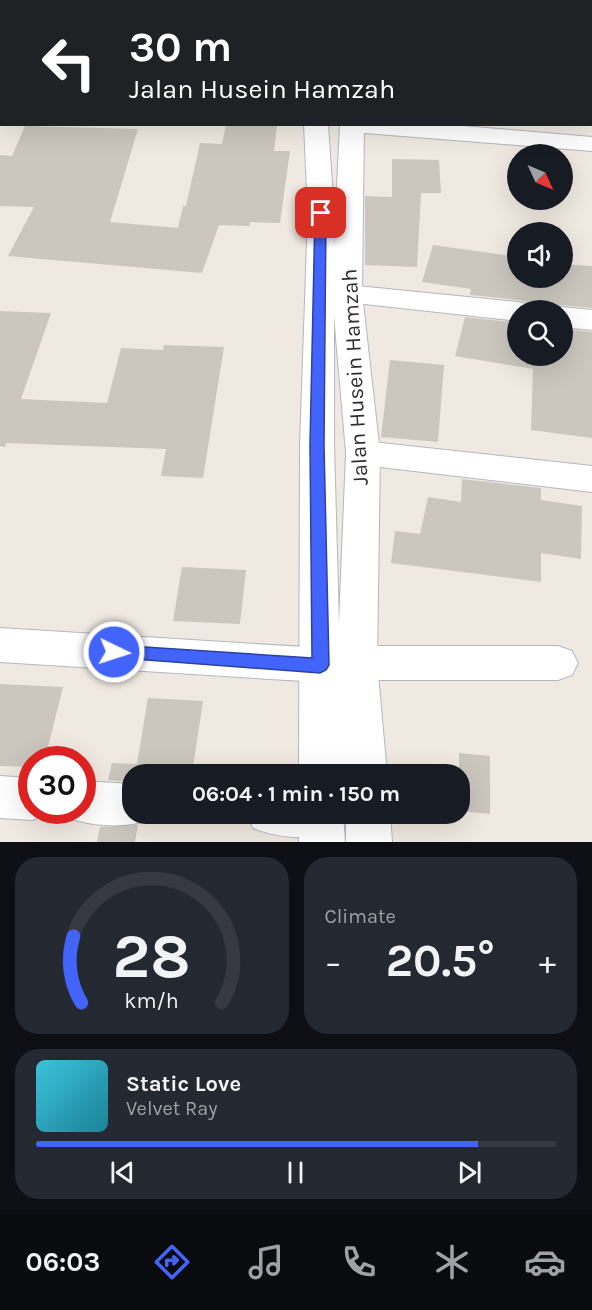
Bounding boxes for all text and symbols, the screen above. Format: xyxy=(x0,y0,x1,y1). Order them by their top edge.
text: 30 m xyxy=(129,22,232,72)
icon: left xyxy=(30,24,108,102)
text: Jalan Husein Hamzah xyxy=(129,73,395,105)
north arrow xyxy=(507,144,573,210)
map controls xyxy=(507,144,573,366)
pin xyxy=(295,187,346,238)
icon: arrive xyxy=(304,196,337,229)
button: sound xyxy=(507,222,573,288)
street label: Jalan Husein Hamzah xyxy=(336,268,374,486)
button: search xyxy=(507,300,573,366)
position arrow xyxy=(82,620,146,684)
speed limit sign: 30 xyxy=(18,746,96,824)
text: 06:04 · 1 min · 150 m xyxy=(192,781,400,807)
text: Climate xyxy=(325,905,396,928)
text: 28 xyxy=(113,920,191,993)
text: 20.5° xyxy=(386,935,495,987)
text: − xyxy=(325,943,342,981)
text: + xyxy=(539,943,556,981)
text: km/h xyxy=(125,988,179,1013)
text: Static Love xyxy=(126,1071,241,1097)
text: Velvet Ray xyxy=(126,1097,218,1120)
icon: previous xyxy=(106,1156,139,1189)
icon: pause xyxy=(279,1156,312,1189)
icon: next xyxy=(453,1156,486,1189)
icon: directions xyxy=(151,1241,193,1283)
icon: music xyxy=(245,1241,287,1283)
icon: phone xyxy=(338,1241,380,1283)
icon: climate xyxy=(431,1241,473,1283)
icon: car xyxy=(524,1241,566,1283)
text: 06:03 xyxy=(26,1246,100,1278)

